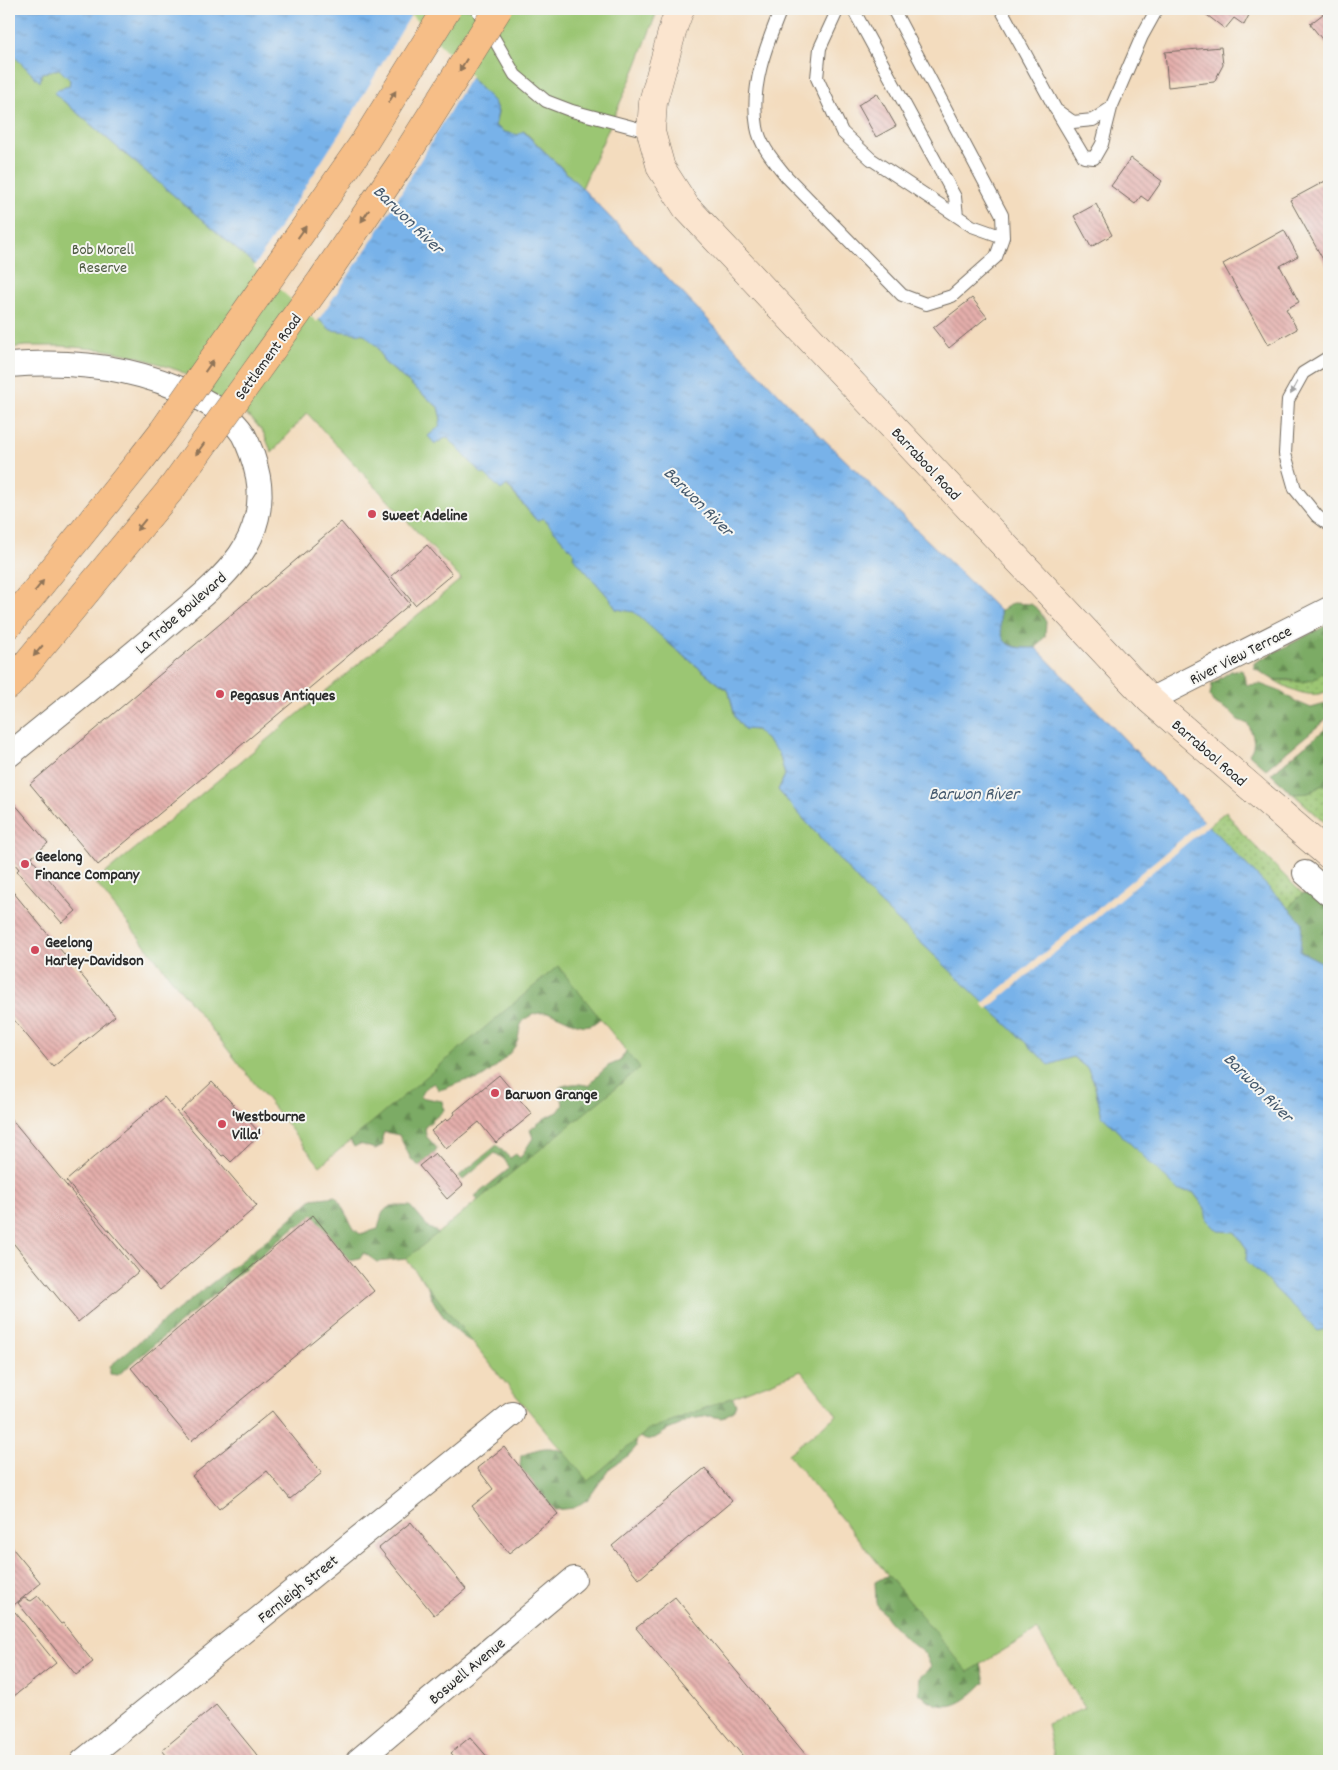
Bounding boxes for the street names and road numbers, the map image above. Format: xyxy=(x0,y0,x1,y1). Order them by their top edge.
street label: Settlement Road xyxy=(230,310,308,405)
street label: Barrabool Road xyxy=(885,423,965,507)
street label: La Trobe Boulevard xyxy=(131,568,233,660)
street label: River View Terrace xyxy=(1186,621,1296,692)
street label: Barrabool Road xyxy=(1166,715,1251,793)
street label: Fernleigh Street xyxy=(253,1550,344,1630)
street label: Boswell Avenue xyxy=(424,1633,511,1711)

